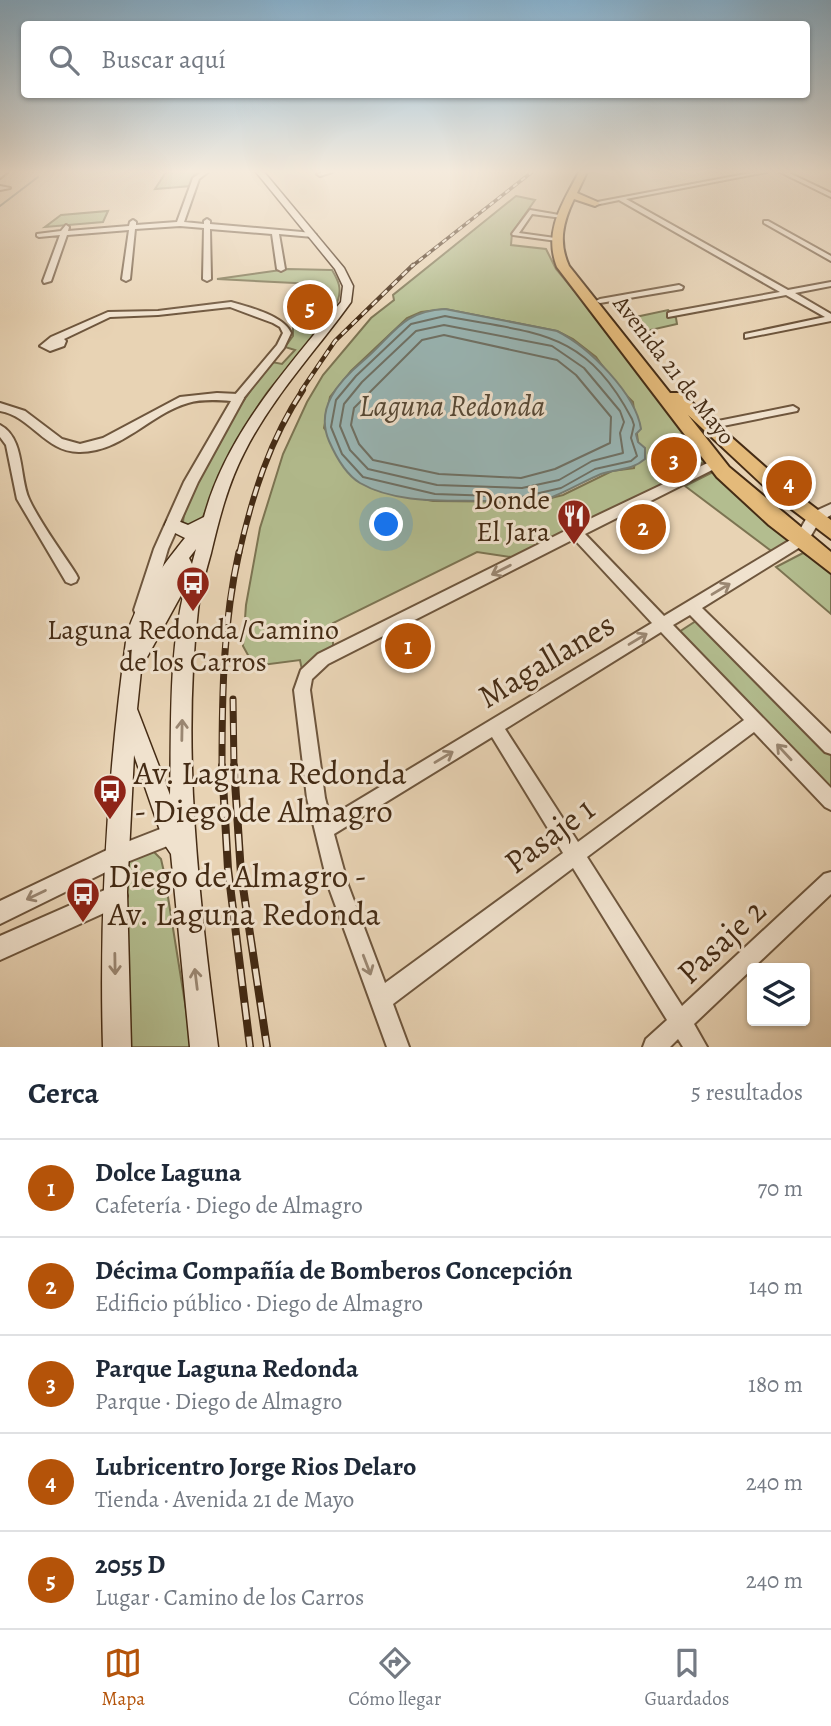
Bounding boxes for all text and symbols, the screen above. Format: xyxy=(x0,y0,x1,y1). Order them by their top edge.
search box xyxy=(21,21,810,98)
icon: search xyxy=(45,41,83,79)
text: Buscar aquí xyxy=(101,42,226,77)
pin: 5 xyxy=(287,281,333,333)
street label: Avenida 21 de Mayo xyxy=(605,288,742,451)
water label: Laguna Redonda xyxy=(359,386,545,426)
pin: 3 xyxy=(651,434,697,486)
pin: 4 xyxy=(766,457,812,509)
place label: Donde El Jara xyxy=(473,481,550,551)
restaurant icon: Donde El Jara xyxy=(555,497,593,546)
pin: 2 xyxy=(620,501,666,553)
your location xyxy=(369,507,403,541)
bus stop icon: Laguna Redonda/Camino de los Carros xyxy=(174,564,212,613)
one-way arrow xyxy=(491,564,512,578)
one-way arrow xyxy=(711,582,731,596)
street label: Magallanes xyxy=(469,602,623,718)
place label: Laguna Redonda/Camino de los Carros xyxy=(47,611,339,681)
pin: 1 xyxy=(385,620,431,672)
one-way arrow xyxy=(628,631,648,645)
one-way arrow xyxy=(176,718,189,741)
one-way arrow xyxy=(776,744,793,761)
one-way arrow xyxy=(433,749,453,763)
place label: Av. Laguna Redonda - Diego de Almagro xyxy=(133,750,407,833)
bus stop icon: Av. Laguna Redonda - Diego de Almagro xyxy=(91,772,129,821)
street label: Pasaje 1 xyxy=(495,786,603,884)
place label: Diego de Almagro - Av. Laguna Redonda xyxy=(107,853,381,936)
bus stop icon: Diego de Almagro - Av. Laguna Redonda xyxy=(64,875,102,924)
street label: Pasaje 2 xyxy=(667,888,775,994)
one-way arrow xyxy=(26,889,47,903)
one-way arrow xyxy=(108,952,122,975)
one-way arrow xyxy=(362,954,375,976)
map controls xyxy=(747,963,810,1026)
button: layers xyxy=(747,963,810,1026)
one-way arrow xyxy=(190,968,203,991)
text: Cerca xyxy=(28,1073,99,1113)
text: 5 resultados xyxy=(691,1077,803,1108)
text: Dolce Laguna xyxy=(95,1155,242,1190)
text: 1 xyxy=(47,1173,55,1204)
text: 70 m xyxy=(757,1173,803,1204)
text: Cafetería · Diego de Almagro xyxy=(95,1190,363,1221)
text: Décima Compañía de Bomberos Concepción xyxy=(95,1253,573,1288)
text: 2 xyxy=(45,1271,57,1302)
text: 140 m xyxy=(749,1271,803,1302)
text: Edificio público · Diego de Almagro xyxy=(95,1288,423,1319)
text: Parque Laguna Redonda xyxy=(95,1351,359,1386)
text: 3 xyxy=(46,1369,56,1400)
text: 180 m xyxy=(748,1369,803,1400)
text: Parque · Diego de Almagro xyxy=(95,1386,342,1417)
text: Lubricentro Jorge Rios Delaro xyxy=(95,1449,416,1484)
text: 4 xyxy=(46,1467,56,1498)
text: 240 m xyxy=(746,1467,803,1498)
text: Tienda · Avenida 21 de Mayo xyxy=(95,1484,354,1515)
text: 2055 D xyxy=(95,1547,165,1582)
text: 5 xyxy=(46,1565,56,1596)
text: 240 m xyxy=(746,1565,803,1596)
text: Lugar · Camino de los Carros xyxy=(95,1582,364,1613)
tab: Mapa xyxy=(102,1644,145,1712)
tab: Cómo llegar xyxy=(348,1644,441,1712)
tab: Guardados xyxy=(645,1644,729,1712)

